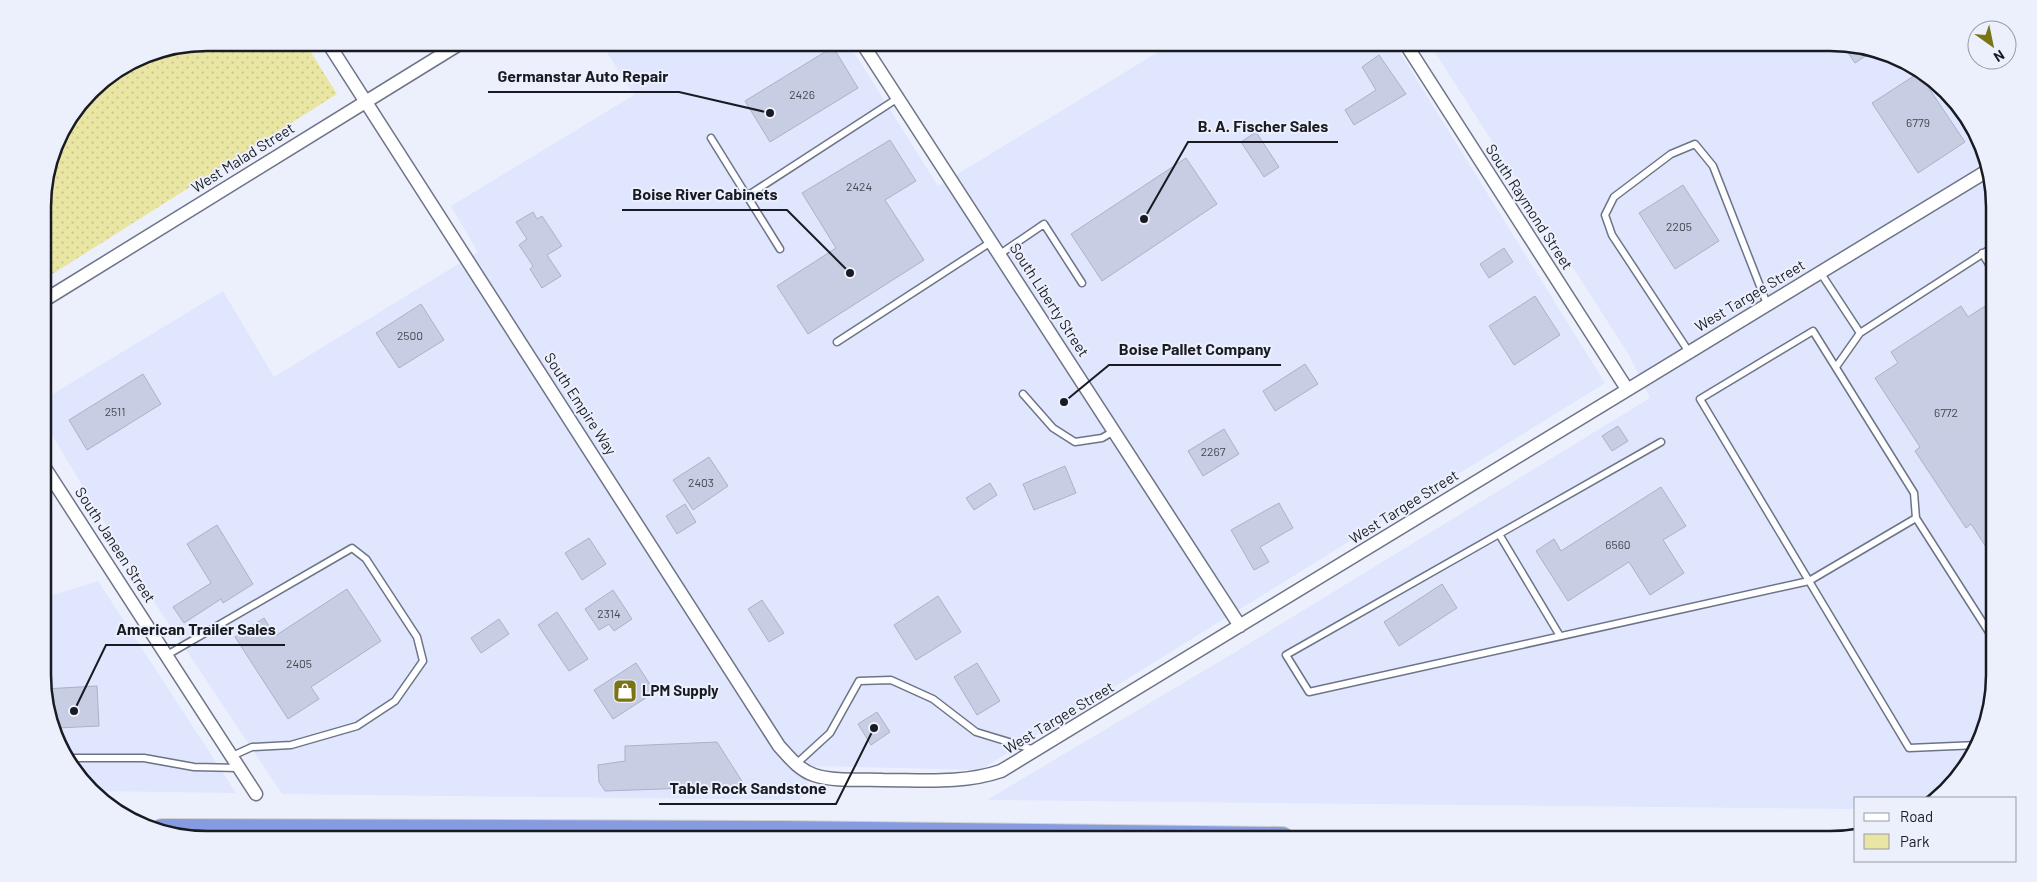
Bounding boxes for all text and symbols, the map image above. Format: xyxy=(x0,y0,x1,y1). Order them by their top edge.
north arrow xyxy=(1967,20,2017,70)
text: N xyxy=(1991,47,2008,66)
callout: Germanstar Auto Repair xyxy=(488,61,679,92)
text: Germanstar Auto Repair xyxy=(498,66,668,85)
house number: 2426 xyxy=(789,87,815,101)
callout: B. A. Fischer Sales xyxy=(1188,111,1338,142)
house number: 6779 xyxy=(1906,115,1930,129)
text: B. A. Fischer Sales xyxy=(1198,116,1328,135)
street label: West Malad Street xyxy=(188,118,297,196)
street label: South Raymond Street xyxy=(1483,140,1577,272)
callout: Boise River Cabinets xyxy=(622,179,787,210)
house number: 2424 xyxy=(846,179,872,193)
text: Boise River Cabinets xyxy=(632,184,778,203)
house number: 2205 xyxy=(1666,219,1692,233)
street label: South Liberty Street xyxy=(1006,239,1093,360)
street label: West Targee Street xyxy=(1691,255,1808,335)
house number: 2500 xyxy=(397,328,423,342)
callout: Boise Pallet Company xyxy=(1109,334,1281,365)
text: Boise Pallet Company xyxy=(1119,339,1271,358)
street label: South Empire Way xyxy=(541,349,621,458)
house number: 2511 xyxy=(105,404,125,418)
house number: 6772 xyxy=(1934,405,1958,419)
house number: 2267 xyxy=(1201,444,1226,458)
street label: West Targee Street xyxy=(1346,465,1461,547)
house number: 2403 xyxy=(688,475,714,489)
street label: South Janeen Street xyxy=(72,483,160,605)
house number: 6560 xyxy=(1605,537,1631,551)
house number: 2314 xyxy=(597,606,621,620)
callout: American Trailer Sales xyxy=(106,614,285,645)
text: American Trailer Sales xyxy=(116,619,276,638)
house number: 2405 xyxy=(286,656,312,670)
street label: West Targee Street xyxy=(1000,677,1117,757)
shop icon: LPM Supply xyxy=(612,678,638,704)
place label: LPM Supply xyxy=(642,681,719,699)
callout: Table Rock Sandstone xyxy=(659,773,836,804)
text: Table Rock Sandstone xyxy=(669,778,827,797)
legend xyxy=(1854,797,2017,862)
text: Road xyxy=(1900,807,1933,825)
text: Park xyxy=(1900,832,1930,850)

